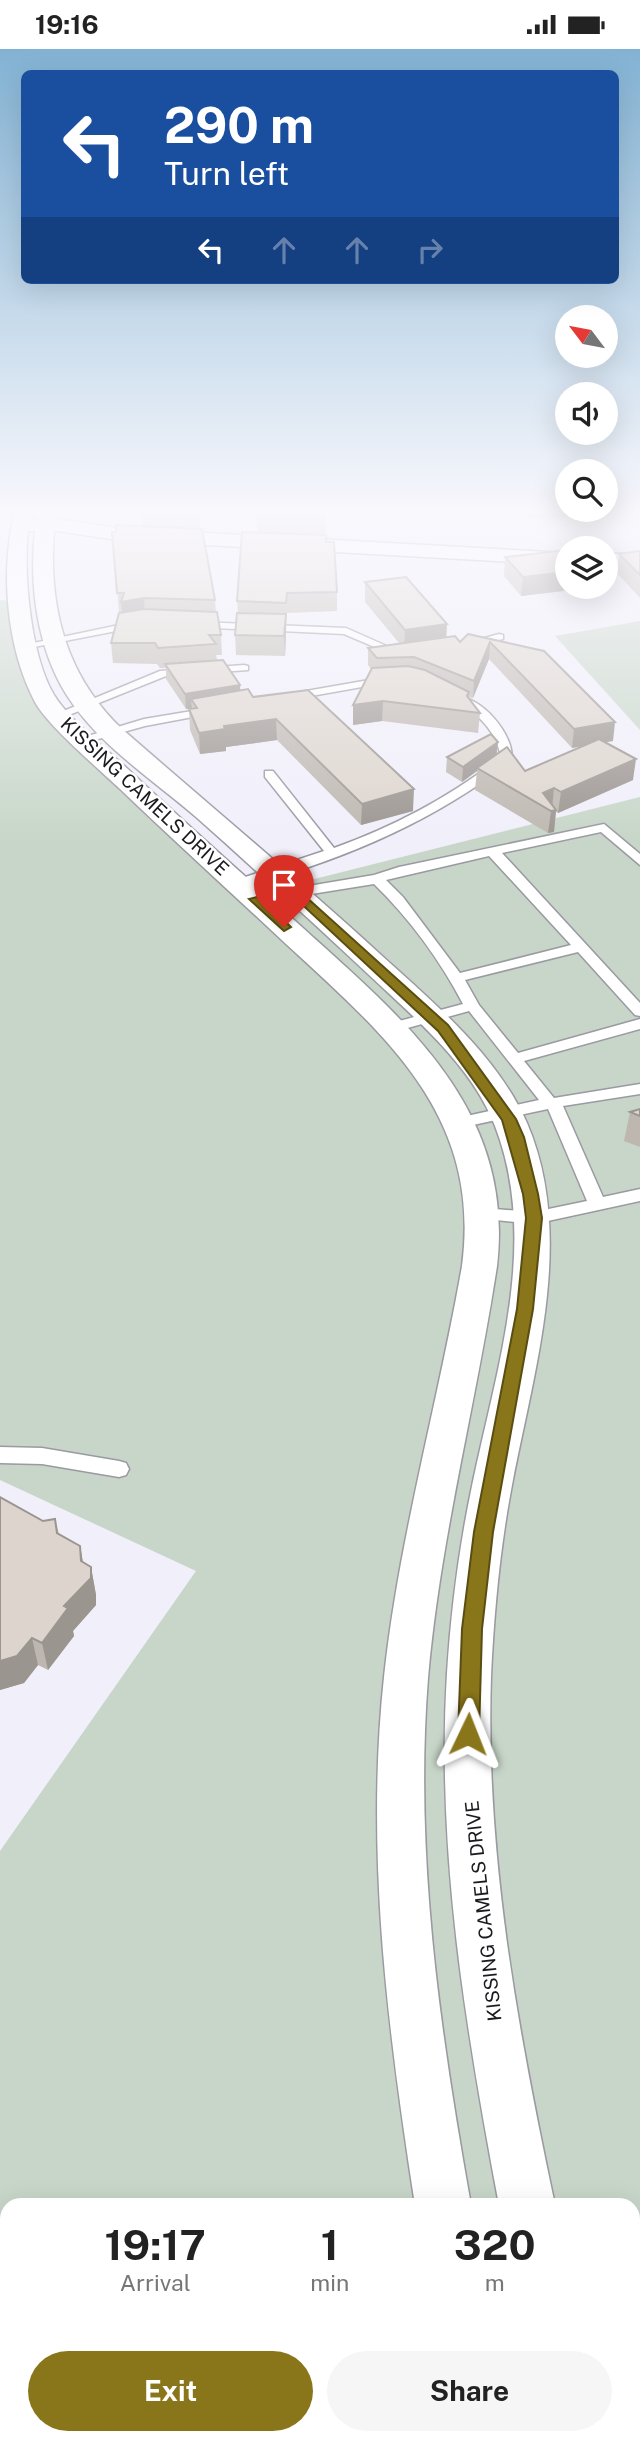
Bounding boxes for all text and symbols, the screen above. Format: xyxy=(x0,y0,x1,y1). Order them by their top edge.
text: 19:16 xyxy=(35,9,99,40)
text: 290 m xyxy=(164,96,314,154)
icon: left xyxy=(49,98,140,189)
text: Turn left xyxy=(164,155,289,192)
icon: left xyxy=(192,231,230,269)
icon: ahead xyxy=(265,231,303,269)
icon: ahead xyxy=(338,231,376,269)
icon: right xyxy=(411,231,449,269)
north arrow xyxy=(555,305,618,367)
map controls xyxy=(555,305,618,599)
button: sound xyxy=(555,382,618,445)
button: search xyxy=(555,459,618,522)
button: layers xyxy=(555,536,618,599)
street label: KISSING CAMELS DRIVE xyxy=(56,712,234,880)
pin xyxy=(254,855,314,927)
icon: arrive xyxy=(265,866,303,904)
position arrow xyxy=(431,1697,505,1771)
street label: KISSING CAMELS DRIVE xyxy=(460,1800,506,2022)
text: 19:17 xyxy=(105,2220,206,2269)
text: 1 xyxy=(321,2220,339,2269)
text: 320 xyxy=(454,2220,535,2269)
text: Arrival xyxy=(120,2269,191,2296)
text: min xyxy=(310,2269,349,2296)
text: m xyxy=(485,2269,505,2296)
button: Exit xyxy=(28,2351,313,2431)
button: Share xyxy=(327,2351,612,2431)

